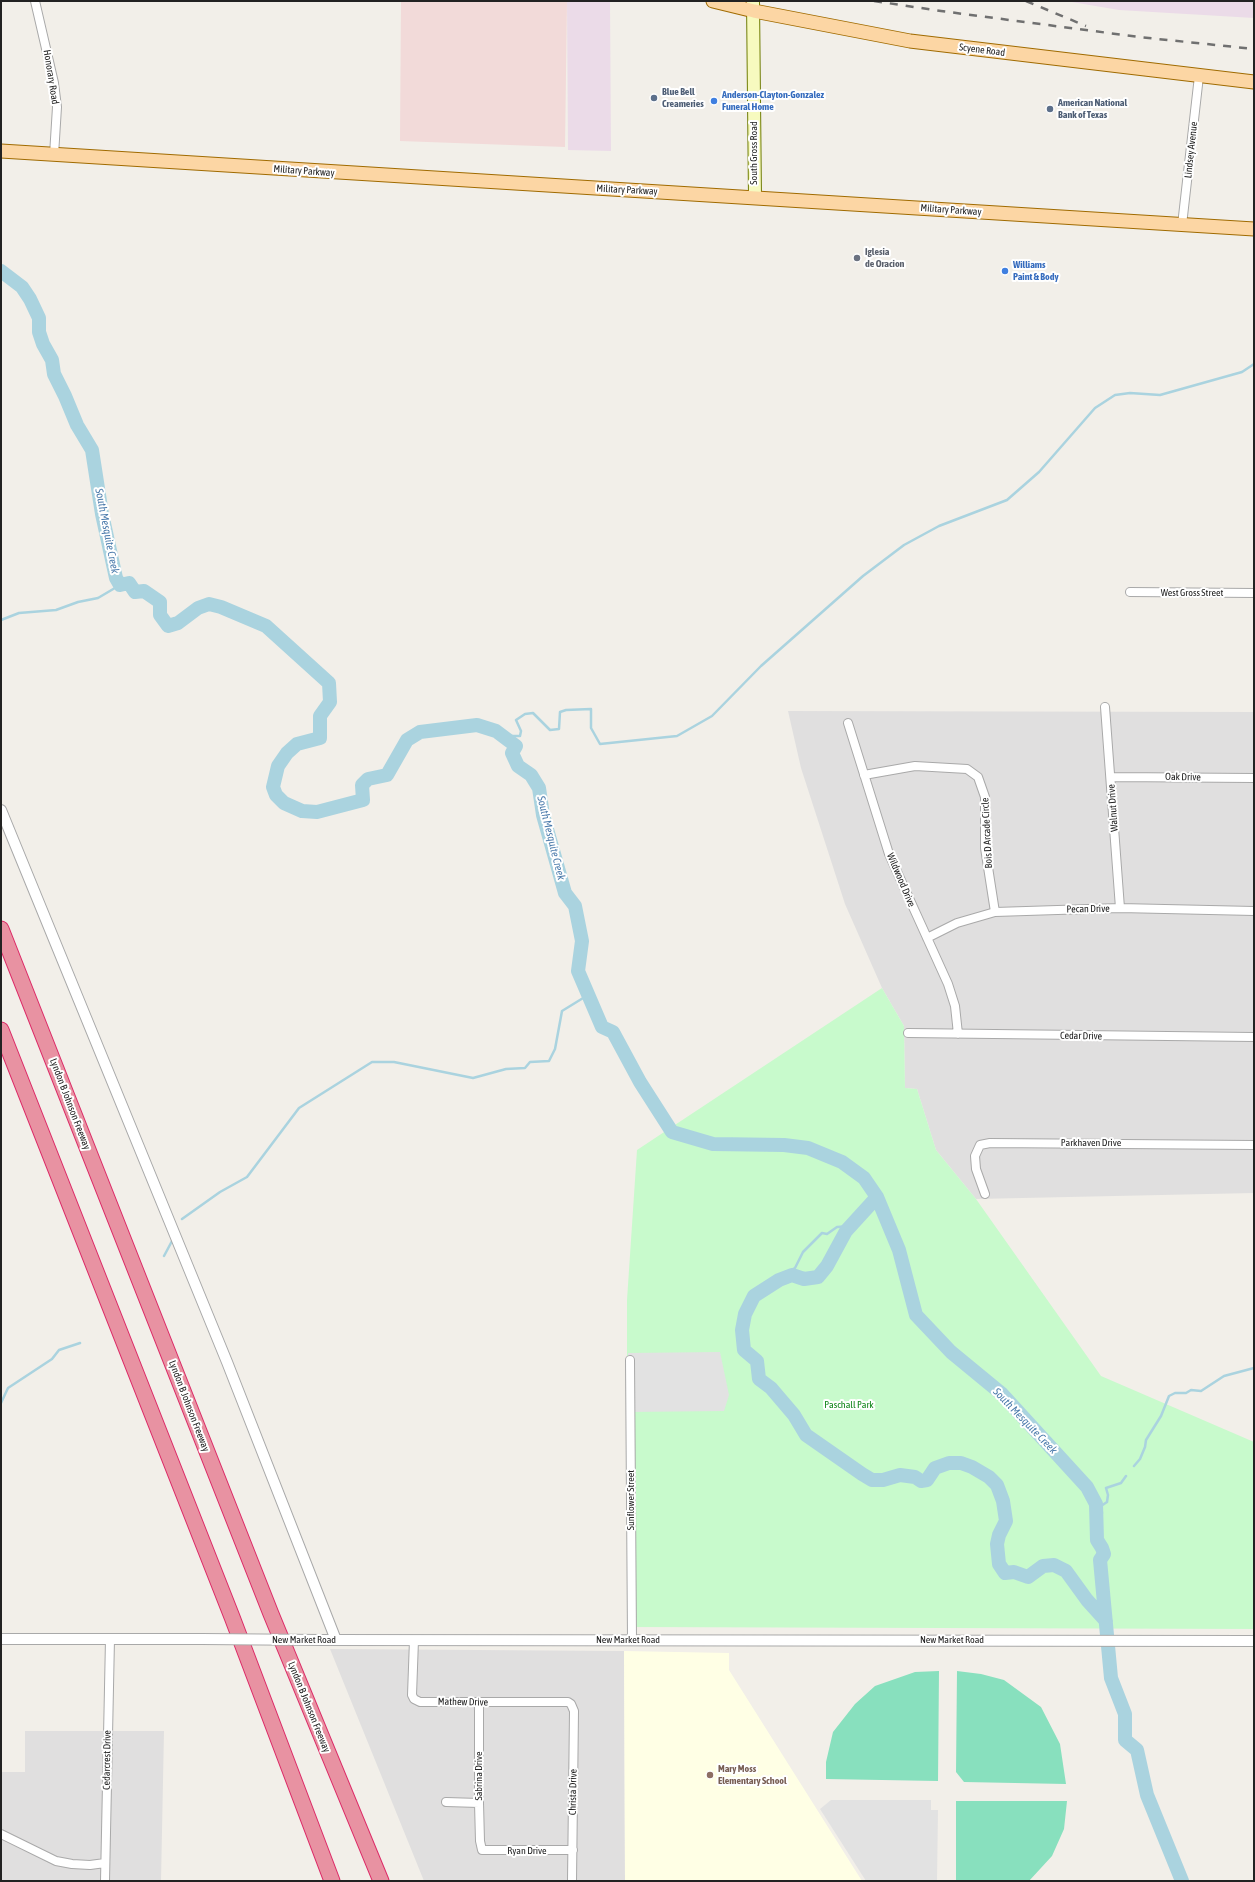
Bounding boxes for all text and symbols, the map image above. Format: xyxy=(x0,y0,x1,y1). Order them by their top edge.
street label: Scyene Road xyxy=(958,41,1006,59)
street label: Honorary Road xyxy=(41,49,61,105)
place label: Blue Bell Creameries xyxy=(662,86,704,110)
place label: Anderson-Clayton-Gonzalez Funeral Home xyxy=(722,89,824,112)
marker: Blue Bell Creameries xyxy=(649,93,659,103)
marker: Anderson-Clayton-Gonzalez Funeral Home xyxy=(709,96,719,106)
place label: American National Bank of Texas xyxy=(1058,97,1127,120)
marker: American National Bank of Texas xyxy=(1045,104,1055,114)
street label: South Gross Road xyxy=(748,121,760,185)
street label: Lindsey Avenue xyxy=(1182,121,1200,179)
street label: Military Parkway xyxy=(273,163,335,179)
street label: Military Parkway xyxy=(596,182,658,198)
street label: Military Parkway xyxy=(920,202,982,218)
place label: Iglesia de Oracion xyxy=(865,246,904,270)
marker: Iglesia de Oracion xyxy=(852,253,862,263)
place label: Williams Paint & Body xyxy=(1013,259,1059,282)
marker: Williams Paint & Body xyxy=(1000,266,1010,276)
water label: South Mesquite Creek xyxy=(92,487,122,575)
street label: West Gross Street xyxy=(1161,587,1223,599)
street label: Oak Drive xyxy=(1165,771,1201,783)
street label: Walnut Drive xyxy=(1105,784,1121,832)
water label: South Mesquite Creek xyxy=(534,794,568,882)
street label: Bois D Arcade Circle xyxy=(979,797,995,869)
street label: Wildwood Drive xyxy=(884,851,918,909)
street label: Pecan Drive xyxy=(1066,903,1110,915)
street label: Cedar Drive xyxy=(1060,1030,1102,1042)
street label: Lyndon B Johnson Freeway xyxy=(47,1057,93,1151)
street label: Parkhaven Drive xyxy=(1061,1137,1121,1149)
street label: Lyndon B Johnson Freeway xyxy=(166,1359,212,1453)
water label: South Mesquite Creek xyxy=(990,1385,1060,1457)
park label: Paschall Park xyxy=(824,1399,874,1411)
street label: Sunflower Street xyxy=(625,1470,637,1530)
street label: New Market Road xyxy=(272,1634,336,1646)
street label: New Market Road xyxy=(596,1634,660,1646)
street label: New Market Road xyxy=(920,1634,984,1646)
street label: Lyndon B Johnson Freeway xyxy=(285,1660,333,1754)
street label: Mathew Drive xyxy=(438,1696,488,1708)
street label: Cedarcrest Drive xyxy=(100,1730,114,1790)
street label: Sabrina Drive xyxy=(473,1751,485,1801)
place label: Mary Moss Elementary School xyxy=(718,1763,787,1786)
street label: Christa Drive xyxy=(567,1769,579,1815)
marker: Mary Moss Elementary School xyxy=(705,1770,715,1780)
street label: Ryan Drive xyxy=(507,1845,547,1857)

